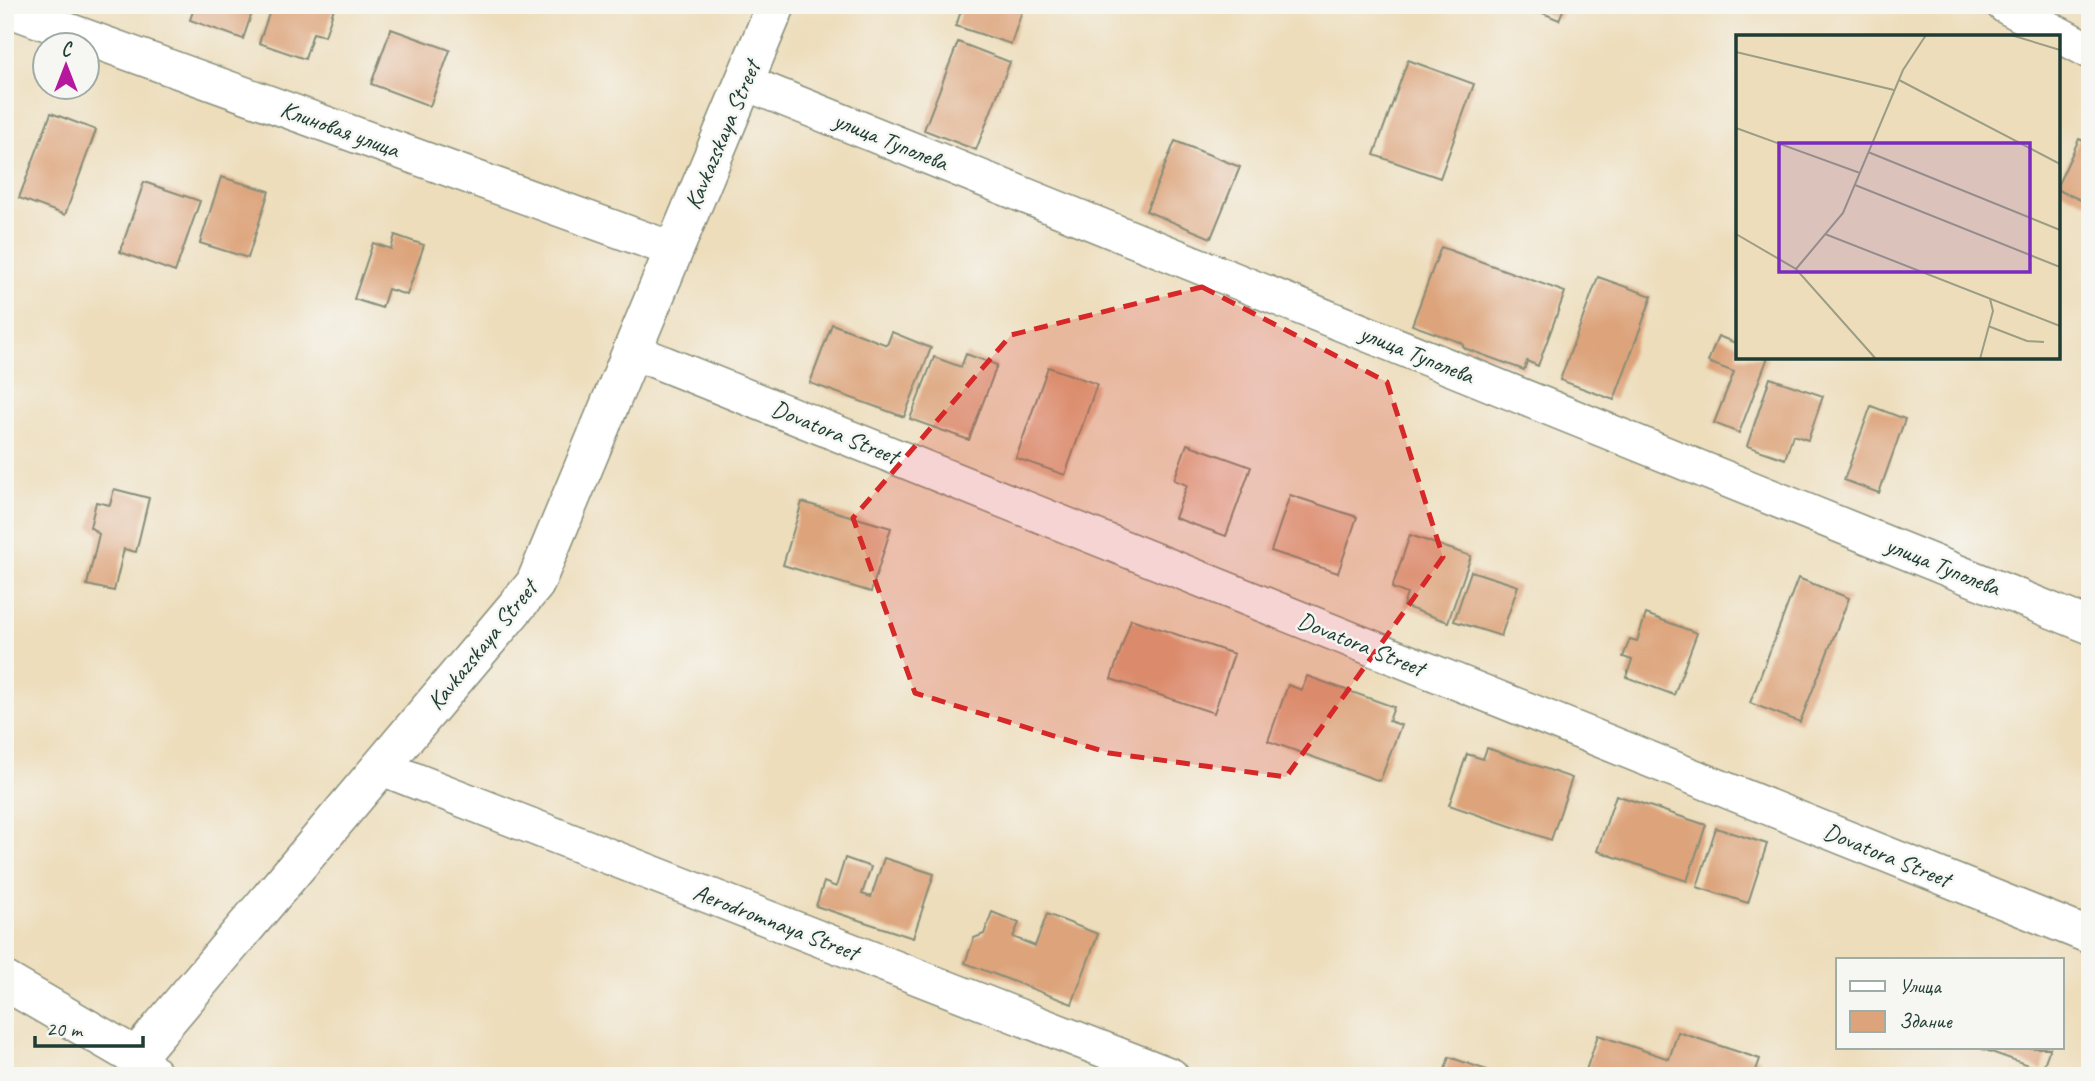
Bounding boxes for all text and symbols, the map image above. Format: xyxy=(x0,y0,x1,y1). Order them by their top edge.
north arrow xyxy=(32,32,102,102)
inset map xyxy=(1736,35,2060,359)
text: С xyxy=(61,38,73,62)
street label: Kavkazskaya Street xyxy=(677,53,768,214)
street label: Клиновая улица xyxy=(277,94,405,165)
street label: улица Туполева xyxy=(828,104,954,178)
street label: улица Туполева xyxy=(1354,317,1480,391)
street label: Dovatora Street xyxy=(767,393,906,472)
street label: улица Туполева xyxy=(1880,529,2006,603)
street label: Kavkazskaya Street xyxy=(420,572,545,716)
street label: Dovatora Street xyxy=(1293,605,1432,684)
street label: Dovatora Street xyxy=(1819,816,1958,895)
street label: Aerodromnaya Street xyxy=(689,877,866,968)
legend xyxy=(1836,958,2064,1050)
text: Улица xyxy=(1899,973,1942,999)
scale bar xyxy=(35,1004,144,1048)
text: Здание xyxy=(1899,1008,1953,1034)
text: 20 m xyxy=(46,1016,84,1042)

